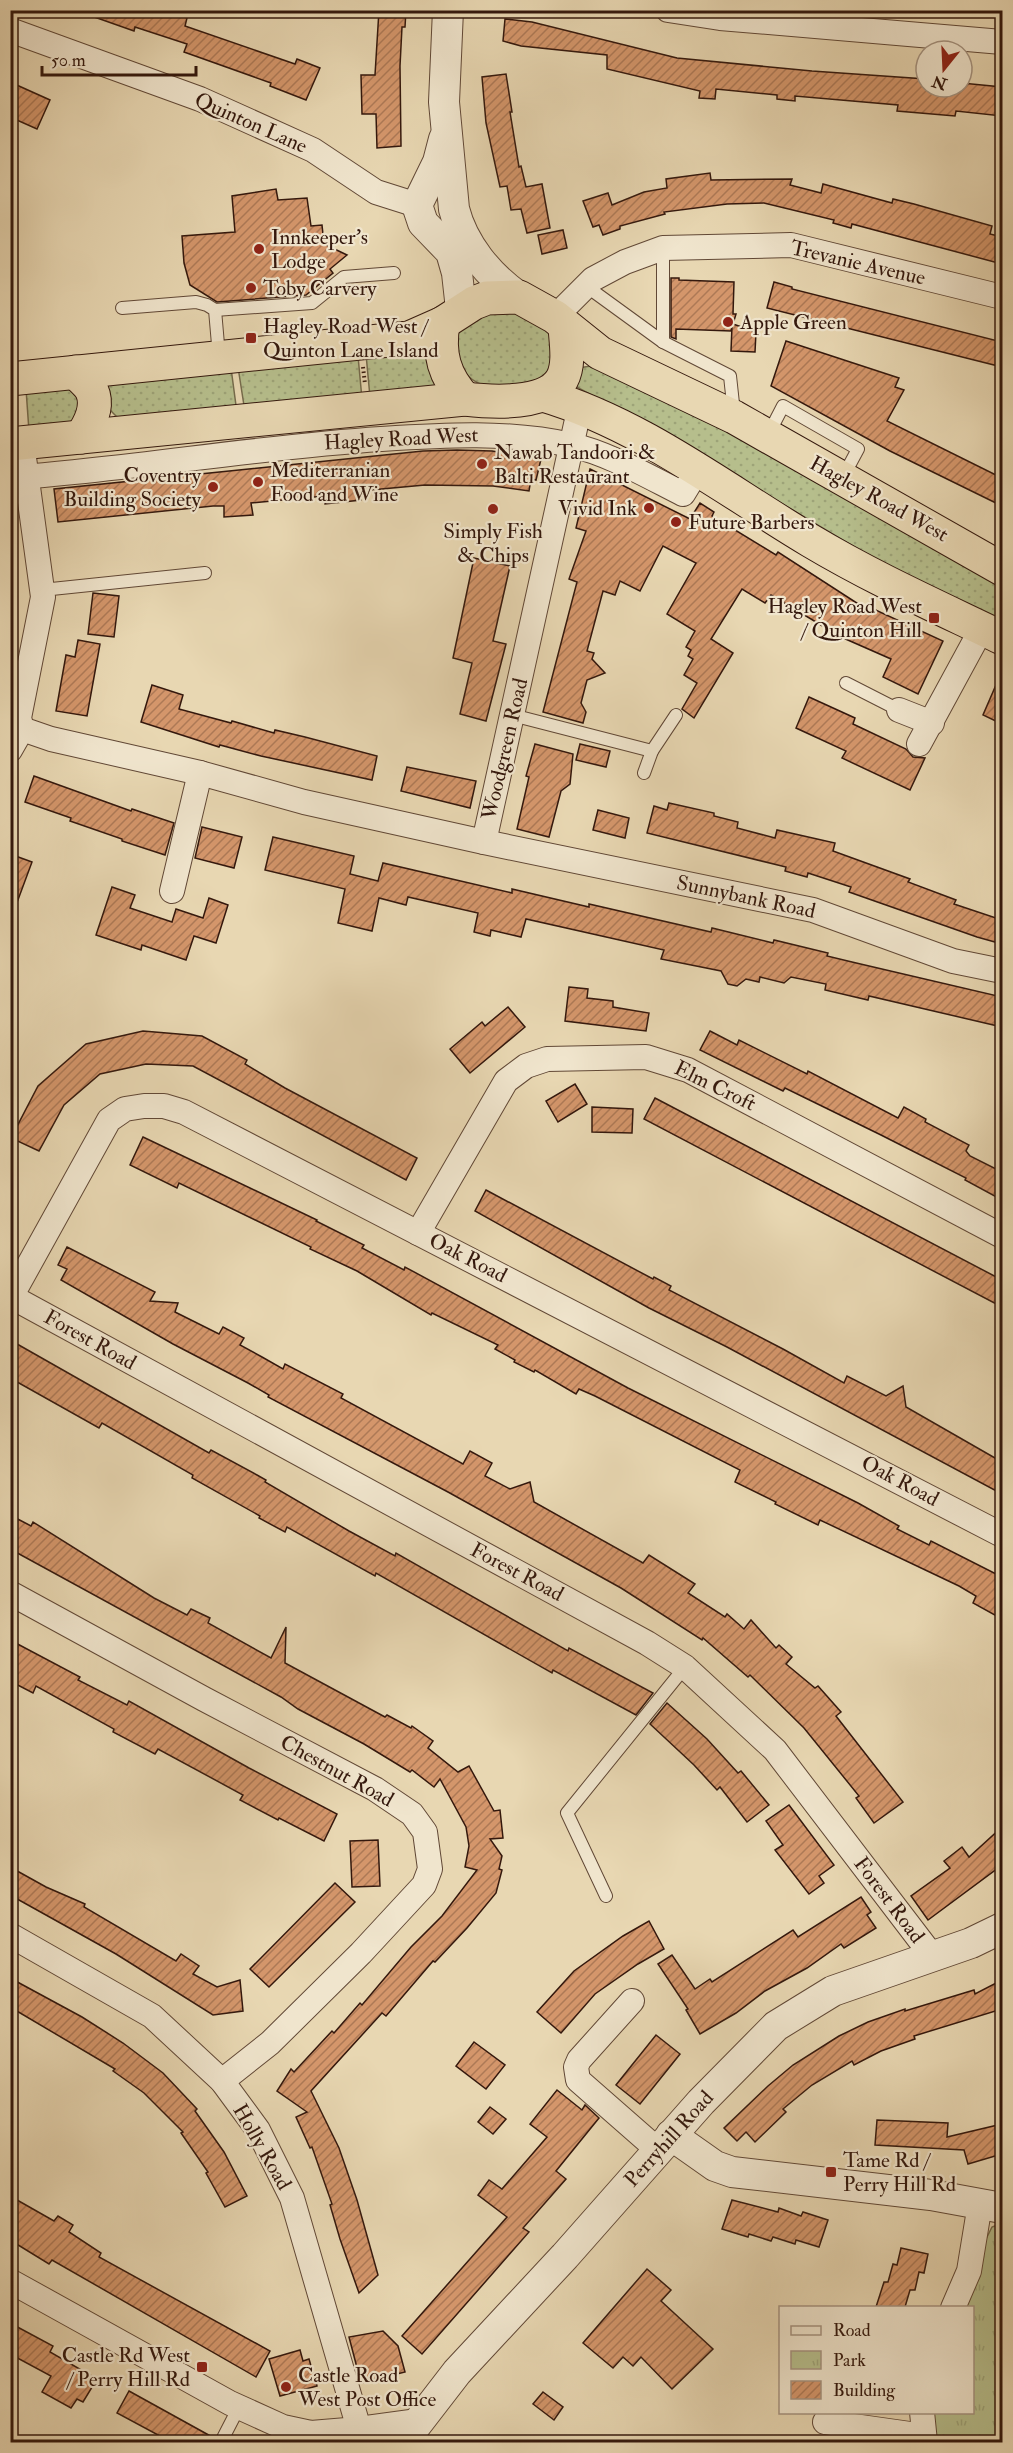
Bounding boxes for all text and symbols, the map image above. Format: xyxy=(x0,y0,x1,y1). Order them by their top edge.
scale bar xyxy=(42,39,196,77)
north arrow xyxy=(914,39,974,99)
text: 50 m xyxy=(51,49,86,72)
text: N xyxy=(929,70,951,94)
street label: Quinton Lane xyxy=(191,86,312,160)
place label: Innkeeper's Lodge xyxy=(271,224,368,275)
street label: Trevanie Avenue xyxy=(788,234,928,292)
marker: Innkeeper's Lodge xyxy=(252,242,266,256)
place label: Toby Carvery xyxy=(263,275,377,302)
marker: Toby Carvery xyxy=(244,281,258,295)
place label: Apple Green xyxy=(739,309,847,336)
place label: Hagley Road West / Quinton Lane Island xyxy=(263,313,439,364)
marker: Apple Green xyxy=(721,315,735,329)
marker: Hagley Road West / Quinton Lane Island xyxy=(244,331,258,345)
street label: Hagley Road West xyxy=(323,421,479,457)
place label: Nawab Tandoori & Balti Restaurant xyxy=(494,439,656,490)
street label: Hagley Road West xyxy=(805,450,953,548)
place label: Mediterranian Food and Wine xyxy=(270,457,399,508)
marker: Nawab Tandoori & Balti Restaurant xyxy=(475,457,489,471)
place label: Coventry Building Society xyxy=(63,462,202,513)
marker: Mediterranian Food and Wine xyxy=(251,475,265,489)
marker: Coventry Building Society xyxy=(206,480,220,494)
place label: Vivid Ink xyxy=(558,495,637,522)
marker: Vivid Ink xyxy=(642,501,656,515)
marker: Simply Fish & Chips xyxy=(486,502,500,516)
place label: Future Barbers xyxy=(688,509,814,536)
marker: Future Barbers xyxy=(669,515,683,529)
place label: Simply Fish & Chips xyxy=(443,518,543,569)
place label: Hagley Road West / Quinton Hill xyxy=(768,593,923,644)
marker: Hagley Road West / Quinton Hill xyxy=(927,611,941,625)
street label: Woodgreen Road xyxy=(475,675,535,824)
street label: Sunnybank Road xyxy=(674,869,819,925)
street label: Elm Croft xyxy=(670,1055,761,1117)
street label: Oak Road xyxy=(424,1227,512,1289)
street label: Forest Road xyxy=(39,1304,142,1377)
street label: Oak Road xyxy=(857,1449,944,1513)
street label: Forest Road xyxy=(466,1536,569,1608)
street label: Chestnut Road xyxy=(275,1729,399,1814)
street label: Forest Road xyxy=(848,1851,931,1949)
street label: Perryhill Road xyxy=(618,2085,720,2193)
street label: Holly Road xyxy=(227,2099,298,2196)
place label: Tame Rd / Perry Hill Rd xyxy=(843,2147,957,2198)
marker: Tame Rd / Perry Hill Rd xyxy=(824,2165,838,2179)
legend xyxy=(779,2306,974,2414)
text: Road xyxy=(833,2319,871,2342)
place label: Castle Rd West / Perry Hill Rd xyxy=(62,2342,191,2393)
text: Park xyxy=(833,2349,866,2372)
marker: Castle Rd West / Perry Hill Rd xyxy=(195,2360,209,2374)
place label: Castle Road West Post Office xyxy=(297,2362,436,2413)
text: Building xyxy=(833,2379,896,2402)
marker: Castle Road West Post Office xyxy=(279,2380,293,2394)

